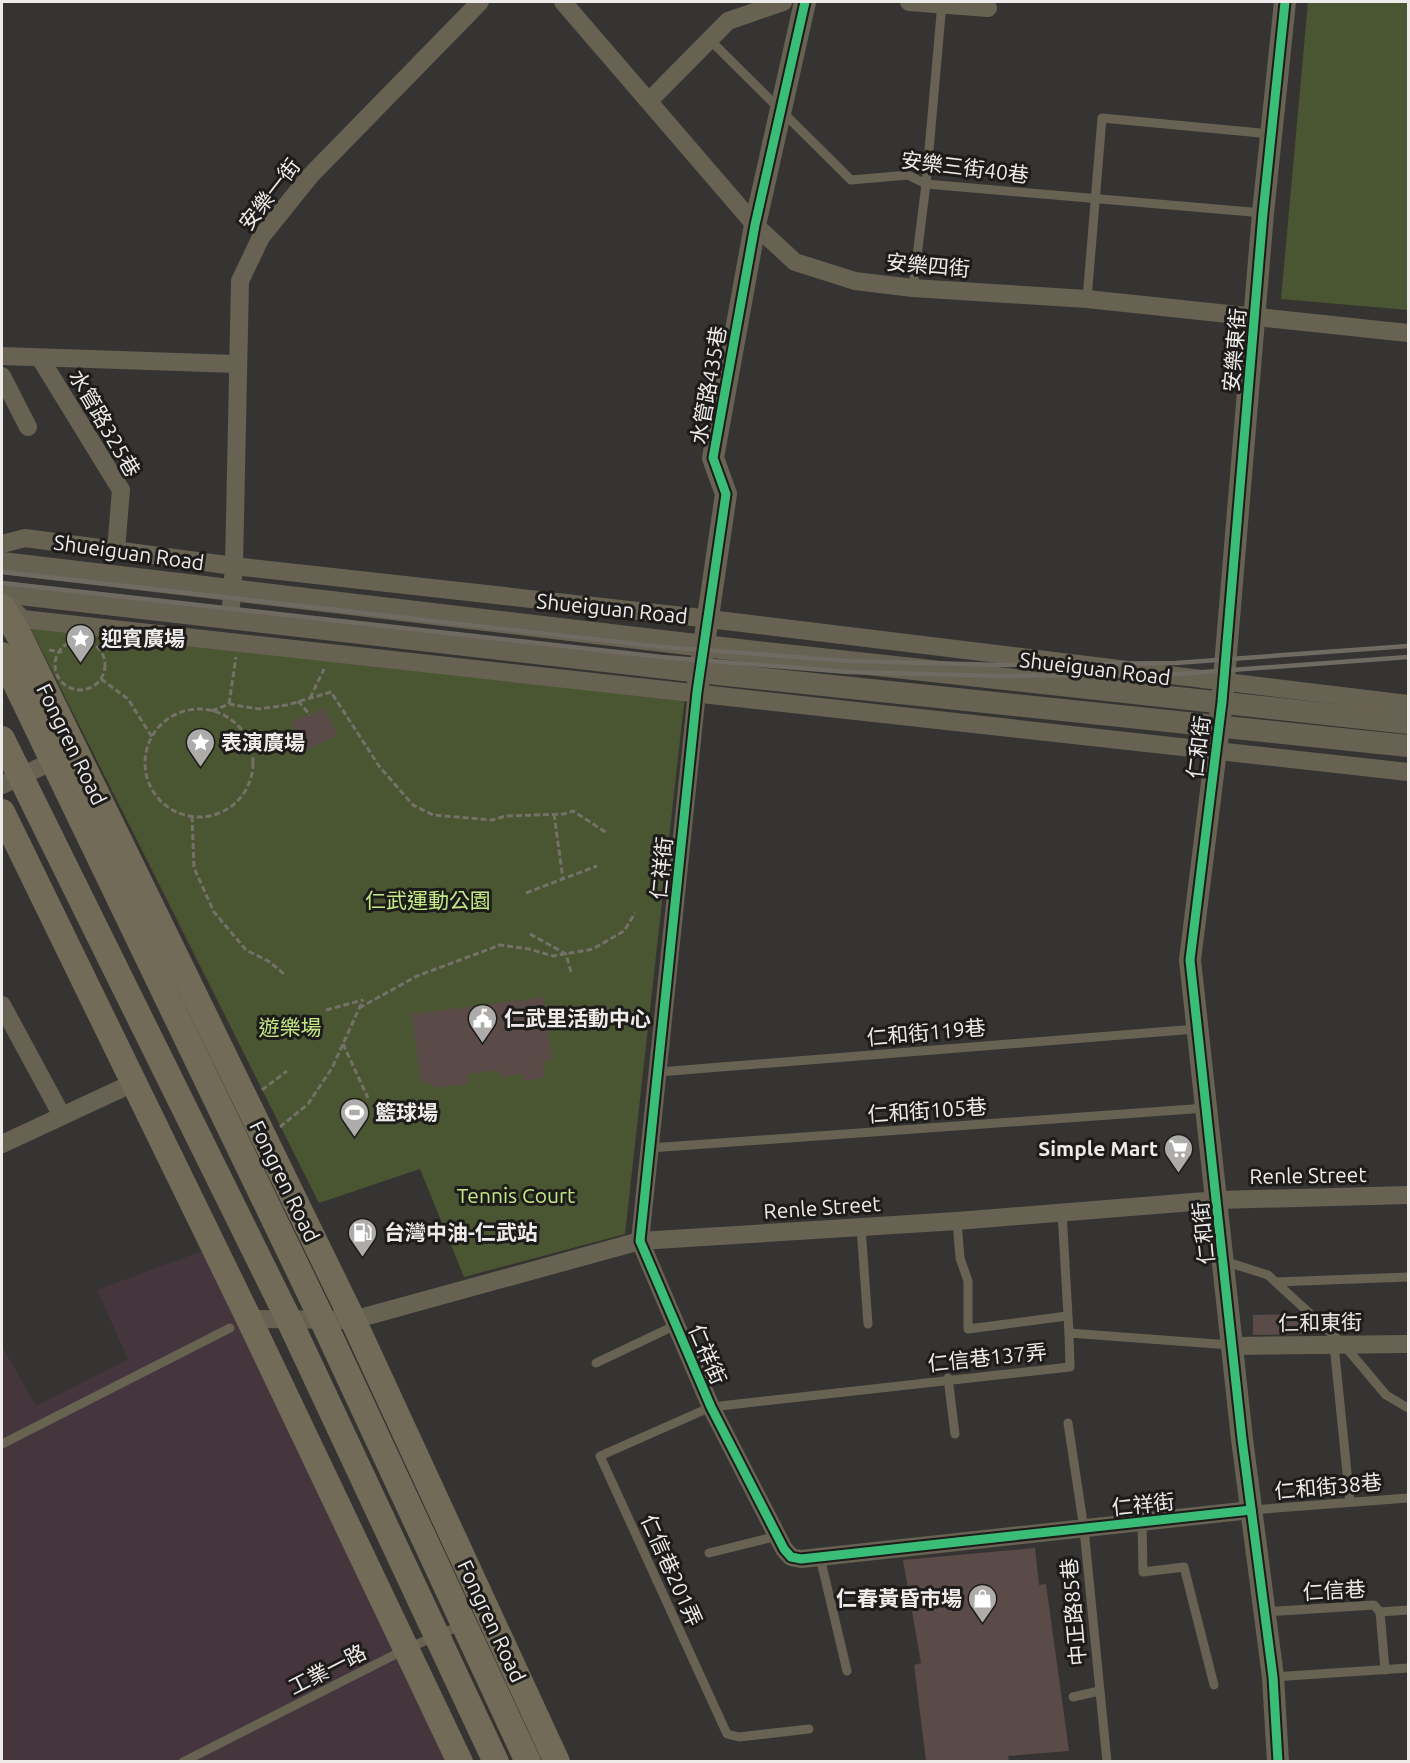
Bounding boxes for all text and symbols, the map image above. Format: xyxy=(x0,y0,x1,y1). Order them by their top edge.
street label: 安樂三街40巷 xyxy=(900,147,1030,187)
street label: 安樂一街 xyxy=(234,154,304,234)
street label: 安樂四街 xyxy=(885,249,971,281)
street label: 安樂東街 xyxy=(1218,307,1250,393)
street label: 水管路435巷 xyxy=(686,324,730,446)
street label: 水管路325巷 xyxy=(65,365,145,481)
street label: Shueiguan Road xyxy=(52,530,206,574)
street label: Shueiguan Road xyxy=(535,588,689,628)
place icon: 迎賓廣場 xyxy=(64,622,96,664)
place label: 迎賓廣場 xyxy=(101,626,185,650)
street label: Shueiguan Road xyxy=(1018,647,1172,689)
street label: Fongren Road xyxy=(32,679,112,809)
street label: 仁和街 xyxy=(1182,714,1214,780)
place icon: 表演廣場 xyxy=(184,726,216,768)
place label: 表演廣場 xyxy=(221,730,305,754)
street label: 仁祥街 xyxy=(646,835,676,901)
park label: 仁武運動公園 xyxy=(365,888,491,912)
public building icon: 仁武里活動中心 xyxy=(467,1002,499,1044)
place label: 仁武里活動中心 xyxy=(504,1006,651,1030)
park label: 遊樂場 xyxy=(259,1015,322,1039)
street label: 仁和街119巷 xyxy=(865,1015,987,1049)
street label: 仁和街105巷 xyxy=(867,1094,987,1126)
sports icon: 籃球場 xyxy=(338,1096,370,1138)
place label: 籃球場 xyxy=(375,1100,438,1124)
street label: Fongren Road xyxy=(245,1116,325,1246)
supermarket icon: Simple Mart xyxy=(1163,1132,1195,1174)
place label: Simple Mart xyxy=(1038,1136,1158,1160)
street label: Renle Street xyxy=(1249,1162,1367,1188)
park label: Tennis Court xyxy=(457,1183,575,1207)
street label: Renle Street xyxy=(763,1191,881,1223)
street label: 仁和街 xyxy=(1188,1200,1218,1266)
fuel station icon: 台灣中油-仁武站 xyxy=(347,1216,379,1258)
place label: 台灣中油-仁武站 xyxy=(384,1220,538,1244)
street label: 仁和東街 xyxy=(1278,1309,1362,1335)
street label: 仁祥街 xyxy=(685,1320,731,1388)
street label: 仁信巷137弄 xyxy=(926,1339,1048,1375)
street label: 仁和街38巷 xyxy=(1273,1469,1383,1503)
street label: 仁祥街 xyxy=(1110,1489,1176,1519)
street label: 仁信巷201弄 xyxy=(637,1511,707,1629)
street label: Fongren Road xyxy=(453,1556,531,1686)
street label: 中正路85巷 xyxy=(1056,1557,1090,1667)
street label: 仁信巷 xyxy=(1302,1576,1366,1604)
shop icon: 仁春黃昏市場 xyxy=(967,1582,999,1624)
place label: 仁春黃昏市場 xyxy=(836,1586,962,1610)
street label: 工業一路 xyxy=(284,1639,370,1699)

